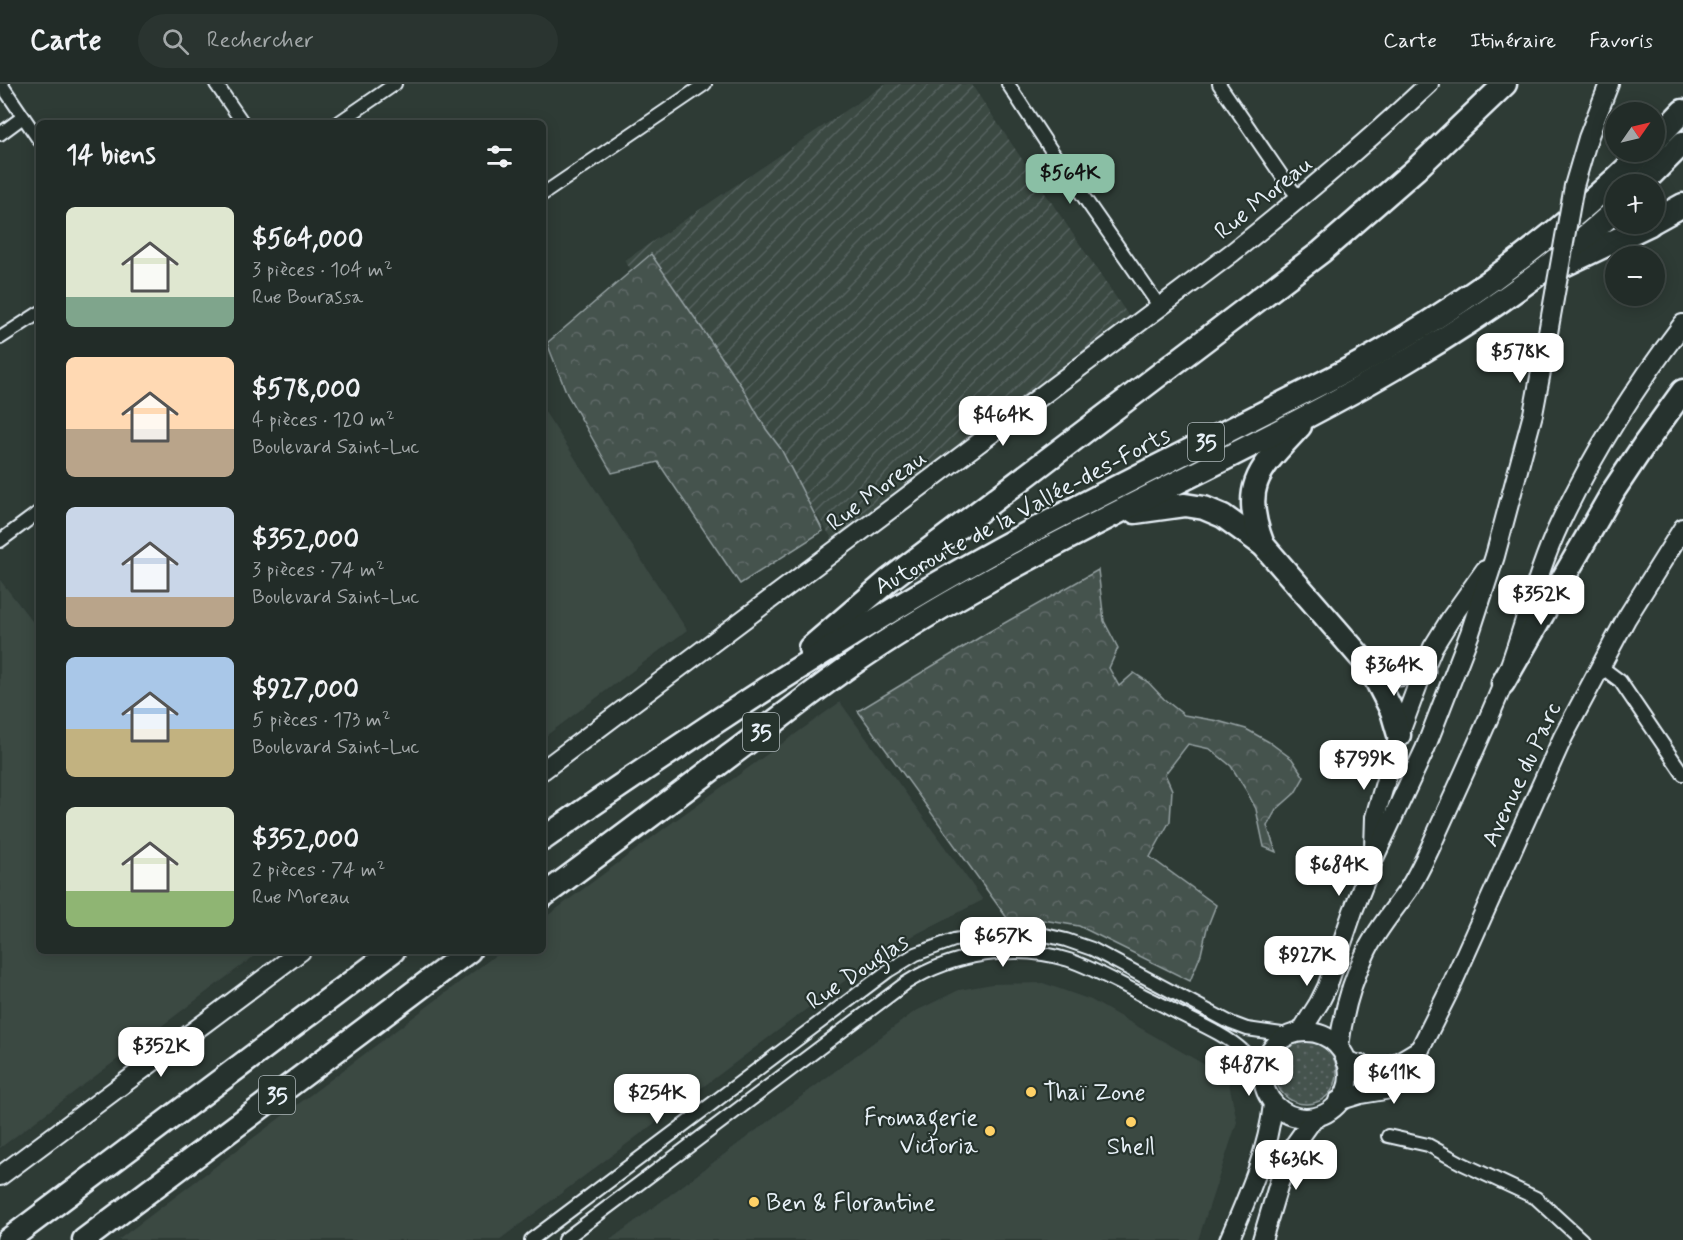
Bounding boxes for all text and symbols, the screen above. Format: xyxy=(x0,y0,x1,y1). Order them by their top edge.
search box xyxy=(138,14,558,68)
text: Carte xyxy=(30,23,102,60)
icon: search xyxy=(159,25,192,58)
text: Rechercher xyxy=(207,27,314,55)
text: Carte xyxy=(1383,27,1437,55)
text: Itinéraire xyxy=(1470,27,1556,55)
text: Favoris xyxy=(1589,27,1653,55)
north arrow xyxy=(1605,102,1665,162)
map controls xyxy=(1605,102,1665,306)
text: 14 biens xyxy=(66,139,156,173)
icon: filters xyxy=(483,140,516,173)
street label: Rue Moreau xyxy=(1208,149,1319,247)
pin: $564K xyxy=(1028,154,1112,205)
text: $564K xyxy=(1040,160,1100,187)
button: + xyxy=(1605,174,1665,234)
text: $564,000 xyxy=(252,223,363,257)
icon: home xyxy=(114,231,186,303)
button: − xyxy=(1605,246,1665,306)
text: 3 pièces · 104 m² xyxy=(252,257,393,284)
text: Rue Bourassa xyxy=(252,284,363,311)
pin: $578K xyxy=(1478,333,1562,384)
text: $578K xyxy=(1491,339,1549,366)
text: $578,000 xyxy=(252,373,361,407)
icon: home xyxy=(114,381,186,453)
pin: $464K xyxy=(961,396,1045,447)
text: $464K xyxy=(973,402,1033,429)
text: 4 pièces · 120 m² xyxy=(252,407,395,434)
street label: Autoroute de la Vallée-des-Forts xyxy=(869,420,1176,603)
road number: 35 xyxy=(1188,423,1224,461)
text: Boulevard Saint-Luc xyxy=(252,434,419,461)
street label: Rue Moreau xyxy=(821,443,933,539)
text: $352,000 xyxy=(252,523,359,557)
icon: home xyxy=(114,531,186,603)
text: 3 pièces · 74 m² xyxy=(252,557,385,584)
pin: $352K xyxy=(1499,575,1583,626)
text: $352K xyxy=(1512,581,1570,608)
text: Boulevard Saint-Luc xyxy=(252,584,419,611)
pin: $364K xyxy=(1352,646,1436,697)
text: $364K xyxy=(1365,652,1423,679)
text: $927,000 xyxy=(252,673,359,707)
icon: home xyxy=(114,681,186,753)
street label: Avenue du Parc xyxy=(1475,697,1569,852)
text: 5 pièces · 173 m² xyxy=(252,707,391,734)
road number: 35 xyxy=(743,713,779,751)
text: Boulevard Saint-Luc xyxy=(252,734,419,761)
pin: $799K xyxy=(1322,740,1406,791)
text: $799K xyxy=(1334,746,1394,773)
text: $352,000 xyxy=(252,823,359,857)
icon: home xyxy=(114,831,186,903)
pin: $684K xyxy=(1297,846,1381,897)
text: $684K xyxy=(1310,852,1368,879)
text: 2 pièces · 74 m² xyxy=(252,857,385,884)
text: Rue Moreau xyxy=(252,884,350,911)
pin: $657K xyxy=(961,917,1045,968)
text: $657K xyxy=(974,923,1032,950)
street label: Rue Douglas xyxy=(801,926,917,1020)
pin: $927K xyxy=(1265,936,1349,987)
text: $927K xyxy=(1278,942,1336,969)
pin: $352K xyxy=(119,1027,203,1078)
text: $352K xyxy=(132,1033,190,1060)
pin: $487K xyxy=(1207,1046,1291,1097)
text: $487K xyxy=(1219,1052,1279,1079)
pin: $611K xyxy=(1352,1054,1436,1105)
text: $611K xyxy=(1368,1060,1420,1087)
pin: $254K xyxy=(615,1074,699,1125)
road number: 35 xyxy=(259,1076,295,1114)
place label: Thaï Zone xyxy=(1043,1078,1146,1109)
text: $254K xyxy=(628,1080,686,1107)
marker: Thaï Zone xyxy=(1024,1085,1038,1099)
place label: Fromagerie Victoria xyxy=(864,1103,979,1162)
marker: Shell xyxy=(1124,1115,1138,1129)
marker: Fromagerie Victoria xyxy=(983,1124,997,1138)
place label: Shell xyxy=(1107,1132,1155,1163)
pin: $636K xyxy=(1254,1140,1338,1191)
text: $636K xyxy=(1269,1146,1323,1173)
place label: Ben & Florantine xyxy=(766,1188,936,1219)
marker: Ben & Florantine xyxy=(747,1195,761,1209)

